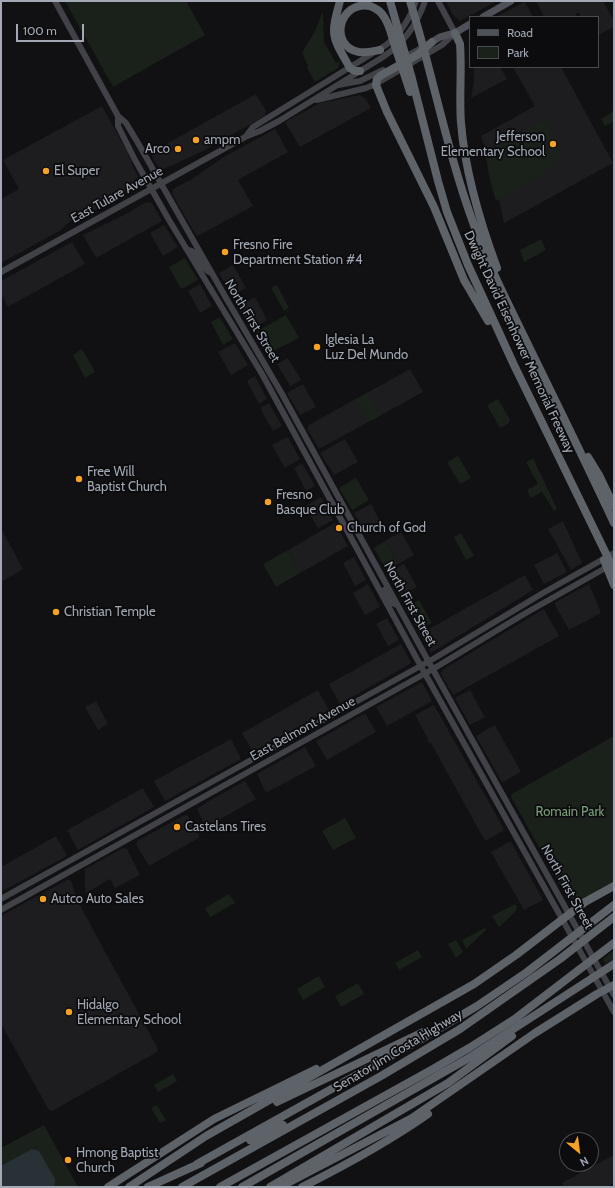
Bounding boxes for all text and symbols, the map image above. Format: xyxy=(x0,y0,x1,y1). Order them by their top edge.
scale bar xyxy=(18,16,86,42)
legend xyxy=(469,16,599,68)
text: 100 m xyxy=(23,23,57,38)
text: Road xyxy=(507,25,533,40)
text: Park xyxy=(507,45,529,60)
place label: Jefferson Elementary School xyxy=(441,129,545,160)
place label: ampm xyxy=(204,132,240,148)
marker: ampm xyxy=(191,135,201,145)
marker: Jefferson Elementary School xyxy=(548,139,558,149)
place label: Arco xyxy=(145,141,170,157)
marker: Arco xyxy=(173,144,183,154)
place label: El Super xyxy=(54,163,100,179)
street label: East Tulare Avenue xyxy=(68,163,166,227)
marker: El Super xyxy=(41,166,51,176)
street label: Dwight David Eisenhower Memorial Freeway xyxy=(460,228,578,456)
place label: Fresno Fire Department Station #4 xyxy=(233,237,363,268)
marker: Fresno Fire Department Station #4 xyxy=(220,247,230,257)
street label: North First Street xyxy=(221,277,283,365)
place label: Iglesia La Luz Del Mundo xyxy=(325,332,408,363)
marker: Iglesia La Luz Del Mundo xyxy=(312,342,322,352)
place label: Free Will Baptist Church xyxy=(87,464,167,495)
marker: Free Will Baptist Church xyxy=(74,474,84,484)
place label: Fresno Basque Club xyxy=(276,487,344,518)
marker: Fresno Basque Club xyxy=(263,497,273,507)
place label: Church of God xyxy=(347,520,426,536)
marker: Church of God xyxy=(334,523,344,533)
street label: North First Street xyxy=(380,559,440,649)
place label: Christian Temple xyxy=(64,604,156,620)
marker: Christian Temple xyxy=(51,607,61,617)
street label: East Belmont Avenue xyxy=(248,694,358,764)
park label: Romain Park xyxy=(536,804,604,820)
place label: Castelans Tires xyxy=(185,819,266,835)
marker: Castelans Tires xyxy=(172,822,182,832)
street label: North First Street xyxy=(537,842,597,932)
place label: Autco Auto Sales xyxy=(51,891,144,907)
marker: Autco Auto Sales xyxy=(38,894,48,904)
place label: Hidalgo Elementary School xyxy=(77,997,181,1028)
street label: Senator Jim Costa Highway xyxy=(331,1006,465,1096)
marker: Hidalgo Elementary School xyxy=(64,1007,74,1017)
north arrow xyxy=(559,1132,599,1172)
place label: Hmong Baptist Church xyxy=(76,1145,158,1176)
text: N xyxy=(578,1154,591,1170)
marker: Hmong Baptist Church xyxy=(63,1155,73,1165)

